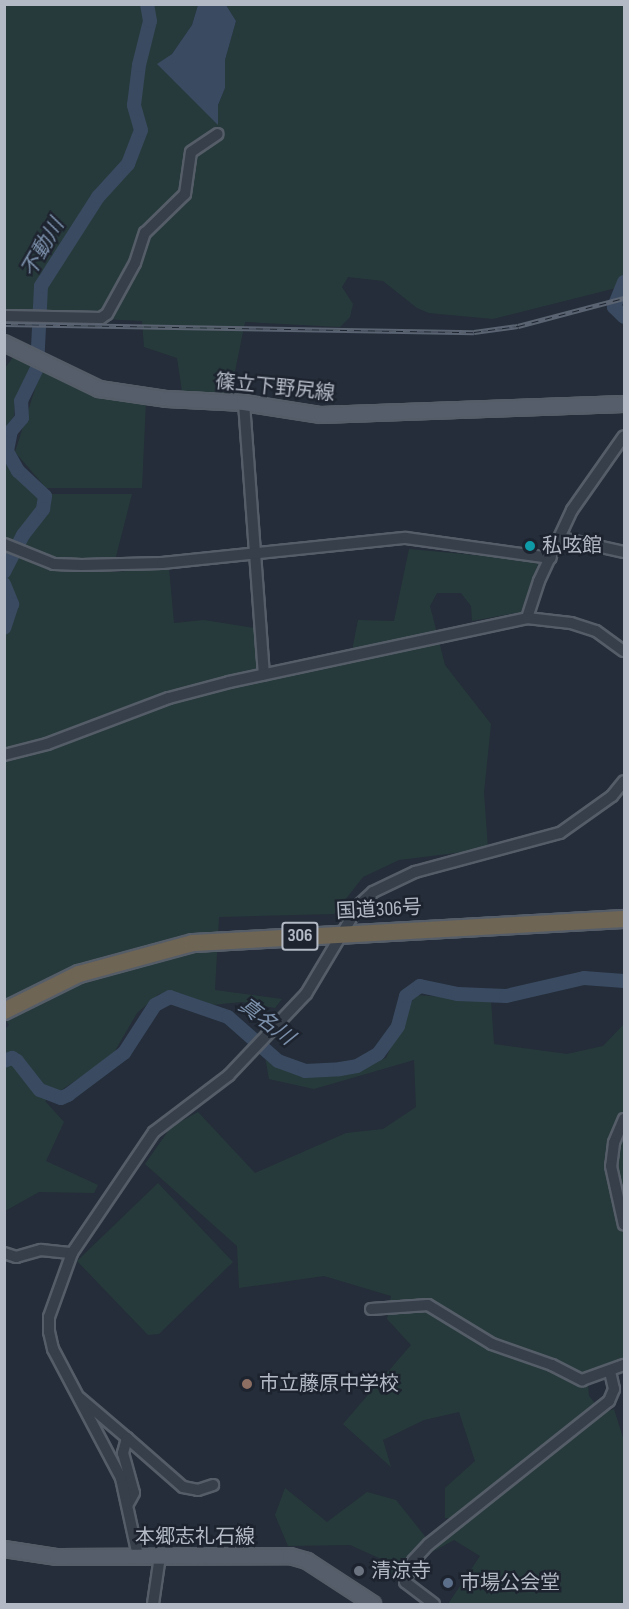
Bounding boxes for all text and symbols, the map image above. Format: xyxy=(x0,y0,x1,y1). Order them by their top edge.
water label: 不動川 xyxy=(16,214,70,282)
street label: 篠立下野尻線 xyxy=(214,370,336,406)
place label: 私呟館 xyxy=(542,534,602,558)
marker: 私呟館 xyxy=(523,539,537,553)
street label: 国道306号 xyxy=(335,896,423,924)
road number: 306 xyxy=(280,921,320,951)
water label: 真名川 xyxy=(233,993,299,1051)
place label: 市立藤原中学校 xyxy=(259,1372,399,1396)
marker: 市立藤原中学校 xyxy=(240,1377,254,1391)
street label: 本郷志礼石線 xyxy=(135,1525,255,1549)
place label: 清涼寺 xyxy=(371,1559,431,1583)
marker: 清涼寺 xyxy=(352,1564,366,1578)
place label: 市場公会堂 xyxy=(460,1571,560,1595)
marker: 市場公会堂 xyxy=(441,1576,455,1590)

